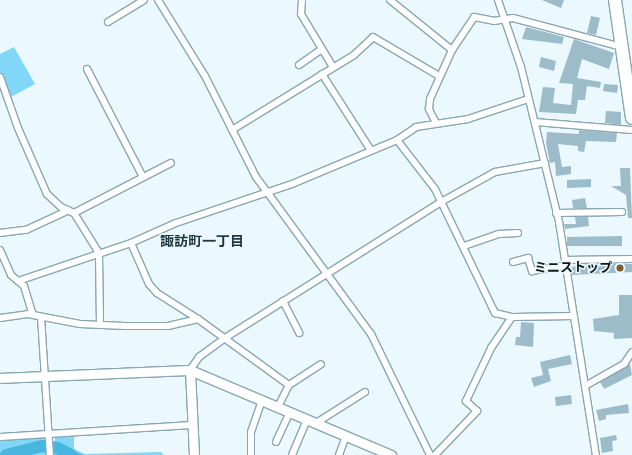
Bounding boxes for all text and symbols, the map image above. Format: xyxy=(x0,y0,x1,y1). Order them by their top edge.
district label: 諏訪町一丁目 xyxy=(160,233,244,249)
place label: ミニストップ xyxy=(534,260,612,276)
marker: ミニストップ xyxy=(615,263,625,273)

